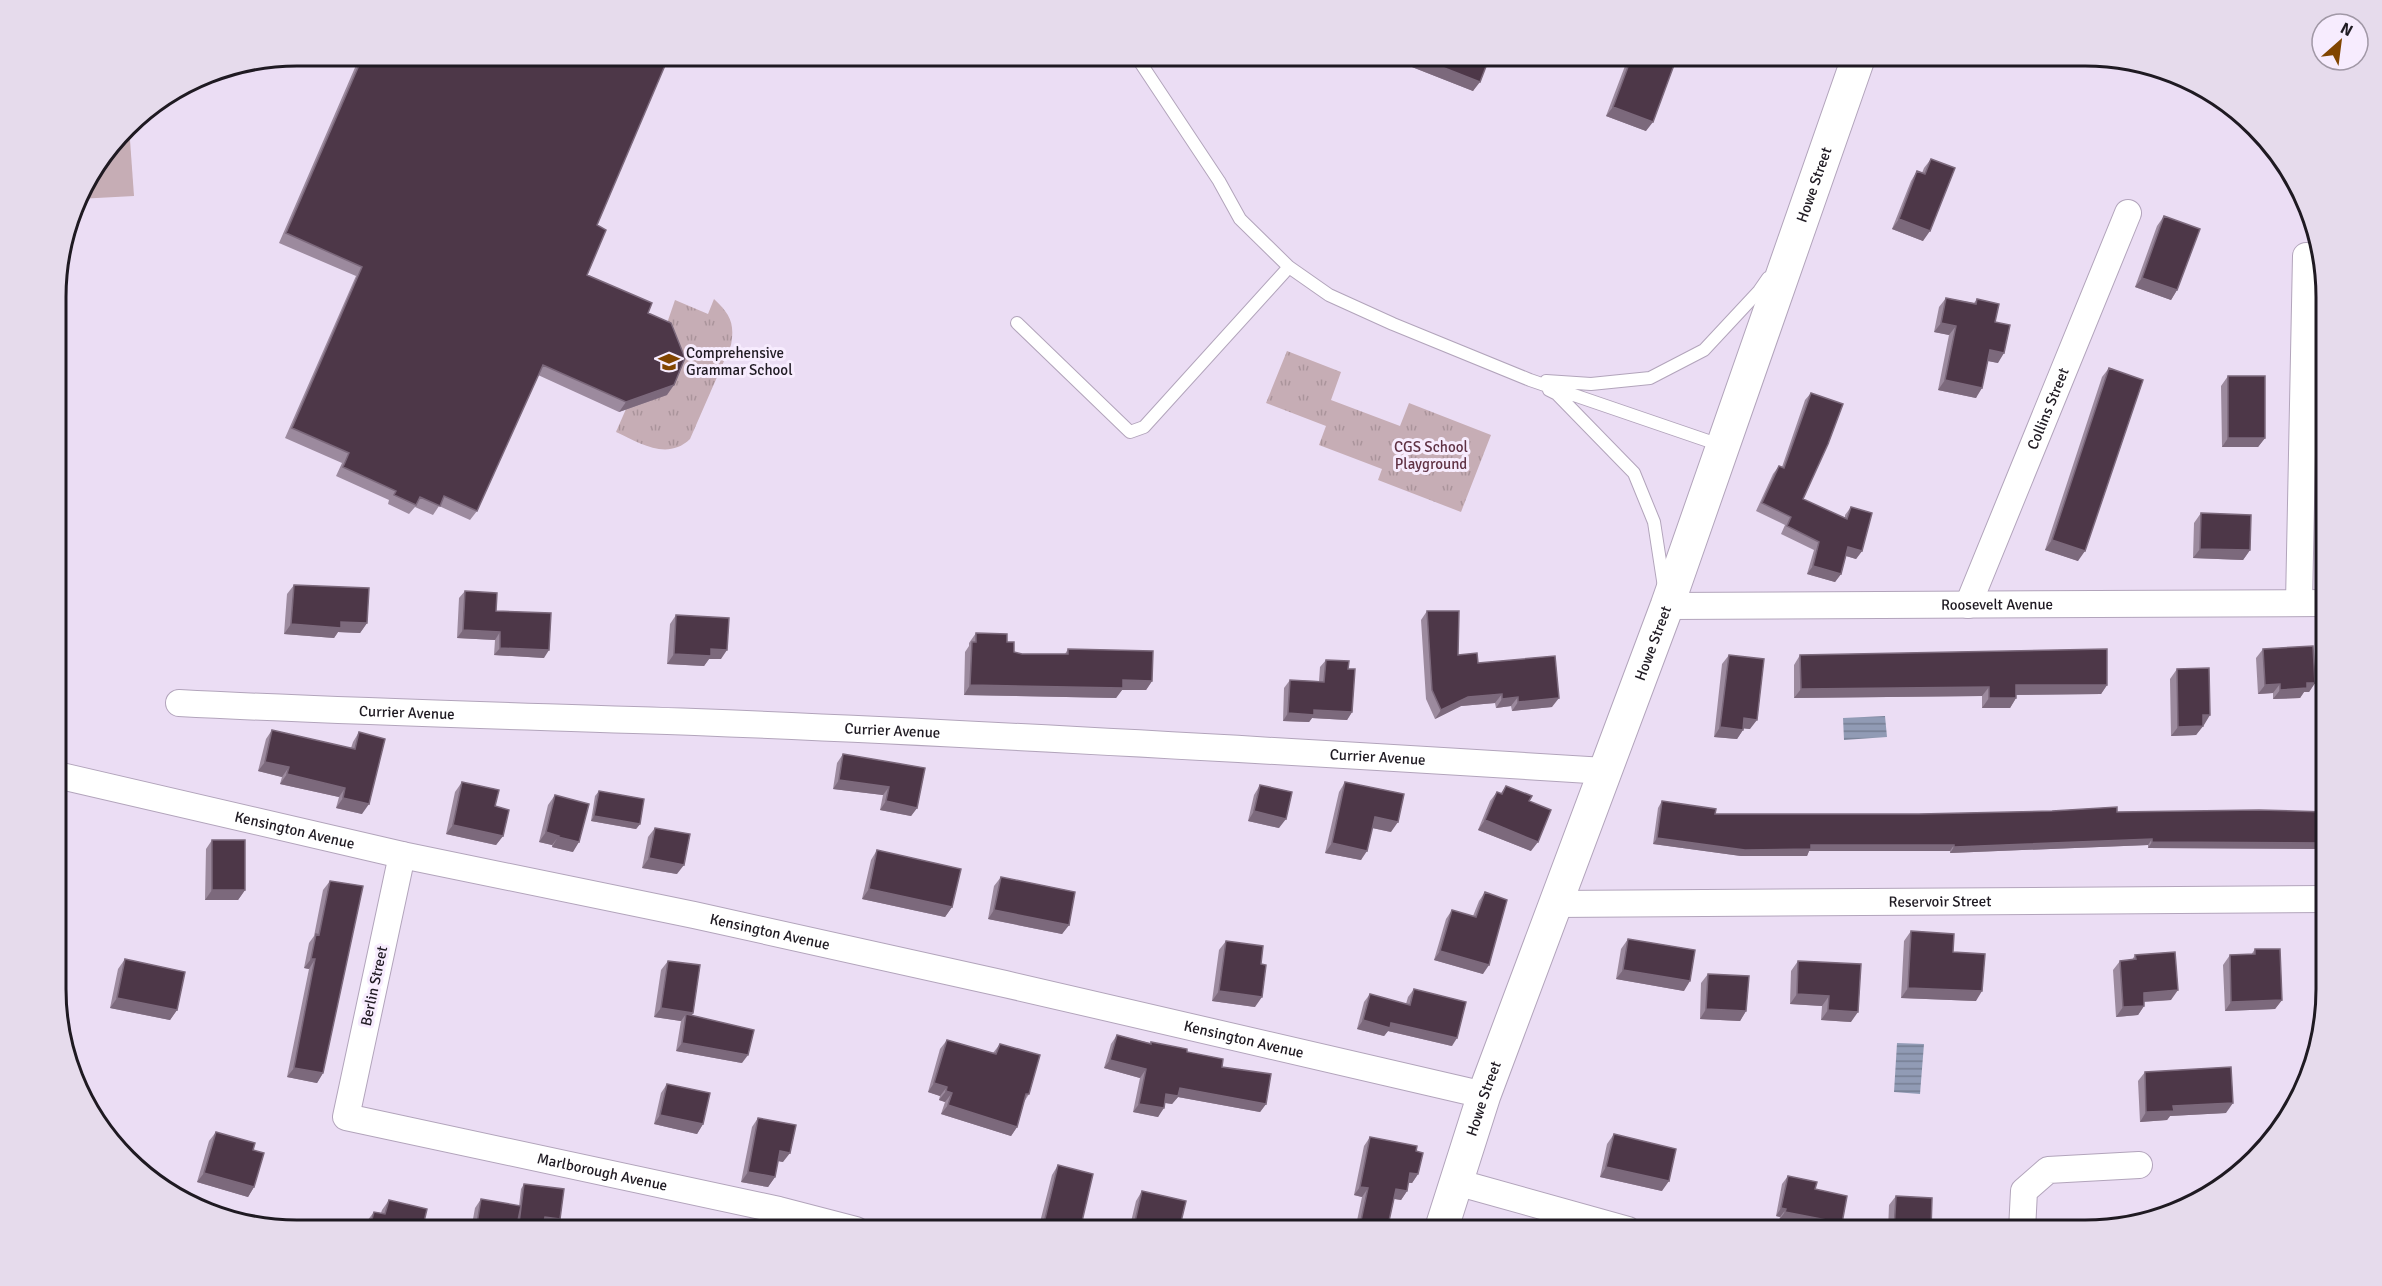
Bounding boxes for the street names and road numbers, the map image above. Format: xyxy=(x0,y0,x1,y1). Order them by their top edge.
street label: Howe Street xyxy=(1793,145,1835,225)
street label: Collins Street xyxy=(2023,365,2073,452)
street label: Roosevelt Avenue xyxy=(1941,595,2053,614)
street label: Howe Street xyxy=(1631,603,1675,683)
street label: Currier Avenue xyxy=(359,702,455,723)
street label: Currier Avenue xyxy=(844,719,941,742)
street label: Currier Avenue xyxy=(1329,745,1426,769)
street label: Kensington Avenue xyxy=(233,808,356,853)
street label: Reservoir Street xyxy=(1889,892,1991,911)
street label: Kensington Avenue xyxy=(708,910,832,954)
street label: Berlin Street xyxy=(357,944,391,1028)
street label: Kensington Avenue xyxy=(1182,1017,1306,1062)
street label: Howe Street xyxy=(1462,1059,1505,1139)
street label: Marlborough Avenue xyxy=(535,1149,669,1195)

